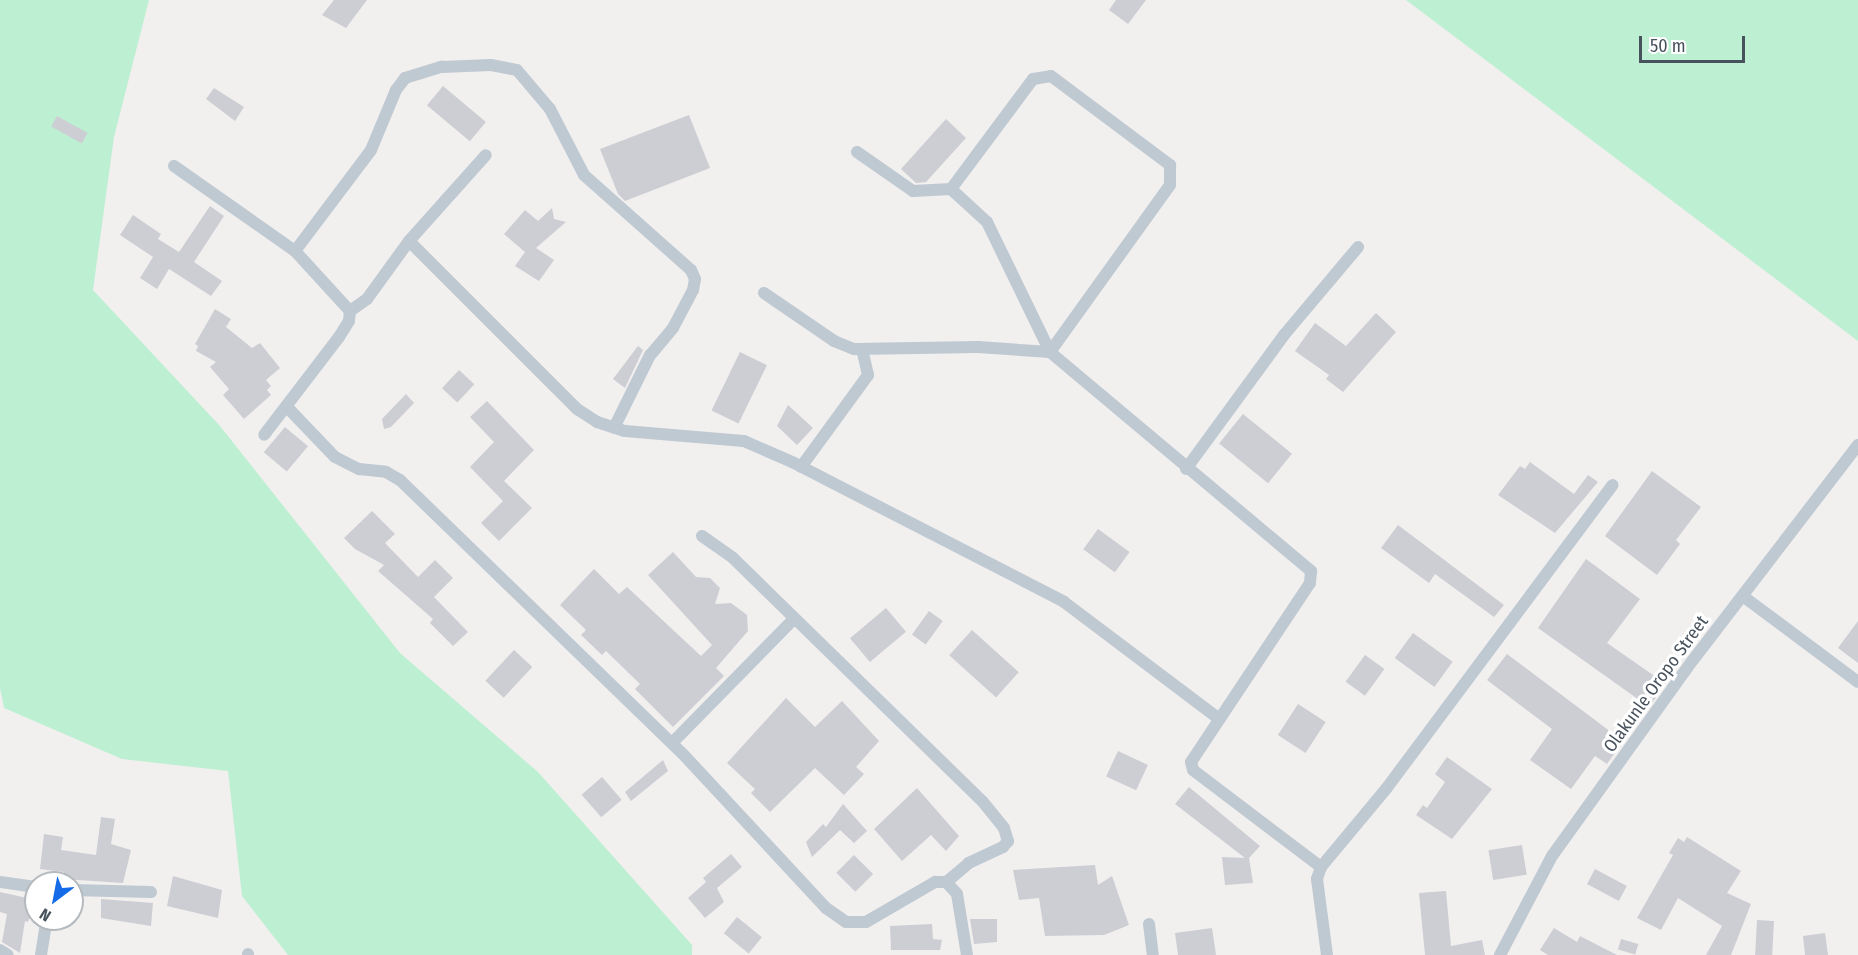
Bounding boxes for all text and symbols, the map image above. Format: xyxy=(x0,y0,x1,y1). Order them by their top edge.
scale bar xyxy=(1642,24,1748,62)
text: 50 m xyxy=(1650,35,1686,57)
street label: Olakunle Oropo Street xyxy=(1599,611,1713,757)
north arrow xyxy=(24,871,84,931)
text: N xyxy=(36,904,54,926)

